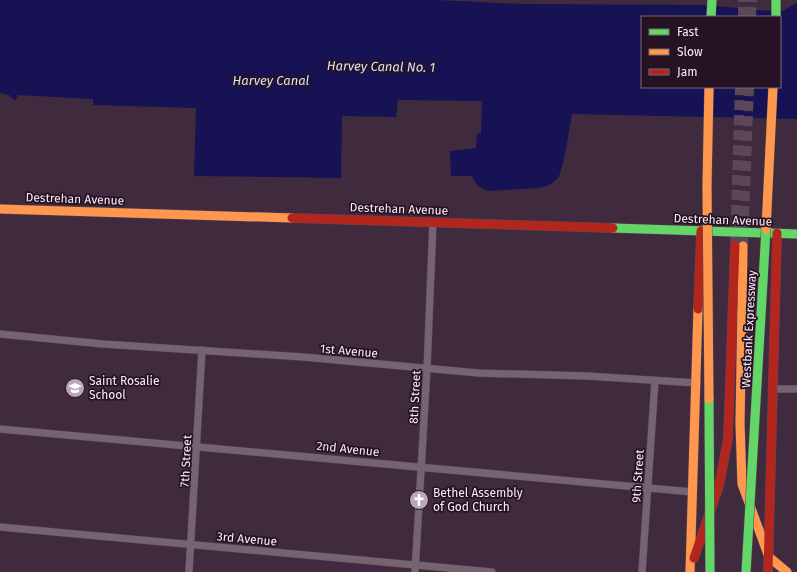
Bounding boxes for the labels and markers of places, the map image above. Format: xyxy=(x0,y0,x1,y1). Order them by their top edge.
place label: Saint Rosalie School xyxy=(89,374,159,402)
school or university icon: Saint Rosalie School xyxy=(64,377,86,399)
place label: Bethel Assembly of God Church xyxy=(433,486,523,514)
church icon: Bethel Assembly of God Church xyxy=(408,489,430,511)

